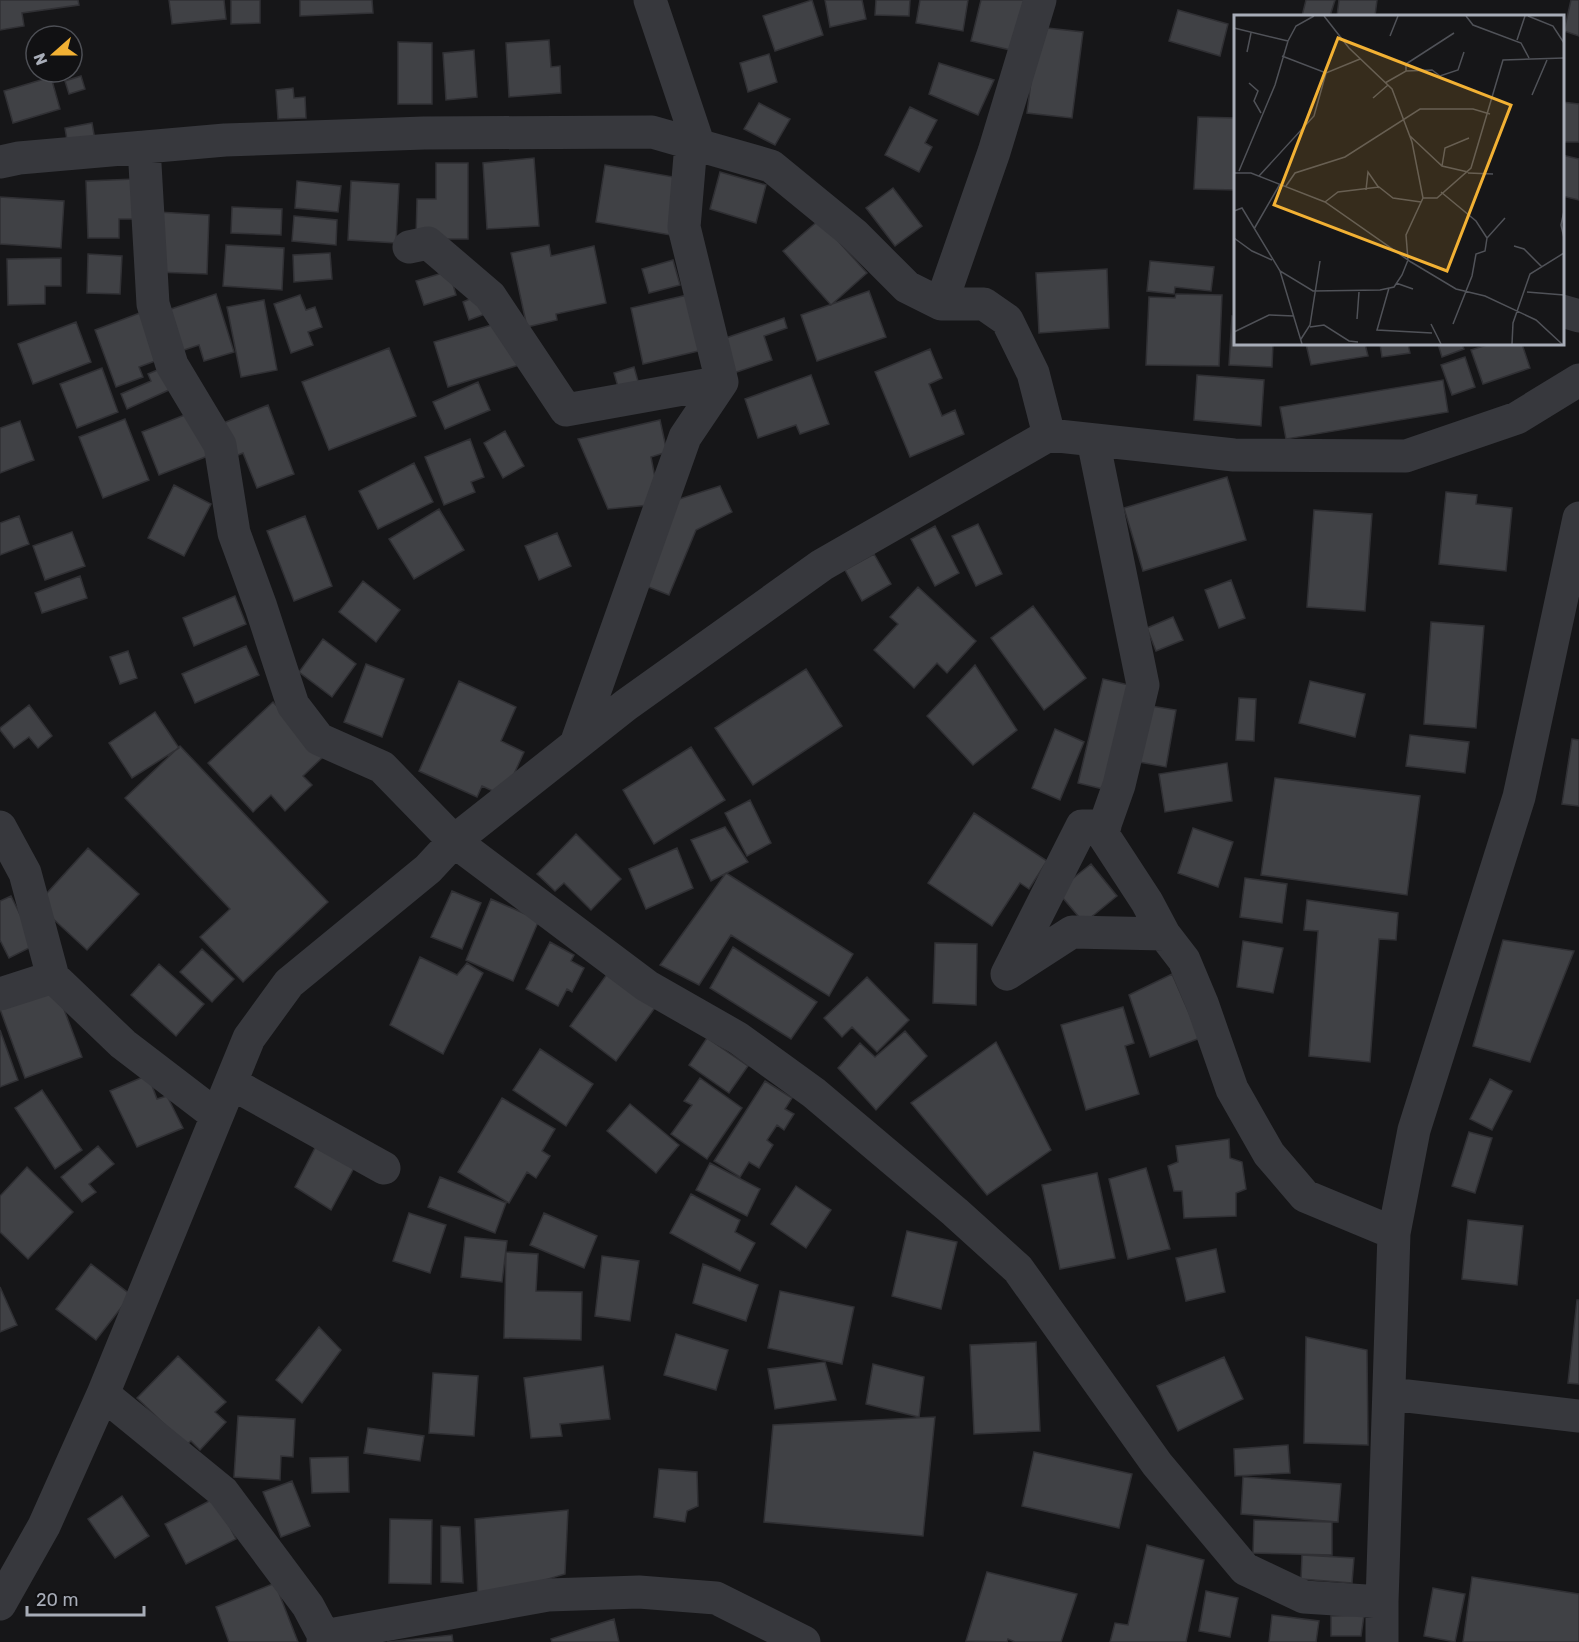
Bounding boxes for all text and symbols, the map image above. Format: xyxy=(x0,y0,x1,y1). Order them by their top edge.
inset map xyxy=(1234,15,1564,345)
north arrow xyxy=(24,24,84,84)
text: N xyxy=(30,50,51,68)
scale bar xyxy=(27,1579,144,1617)
text: 20 m xyxy=(36,1589,78,1611)

